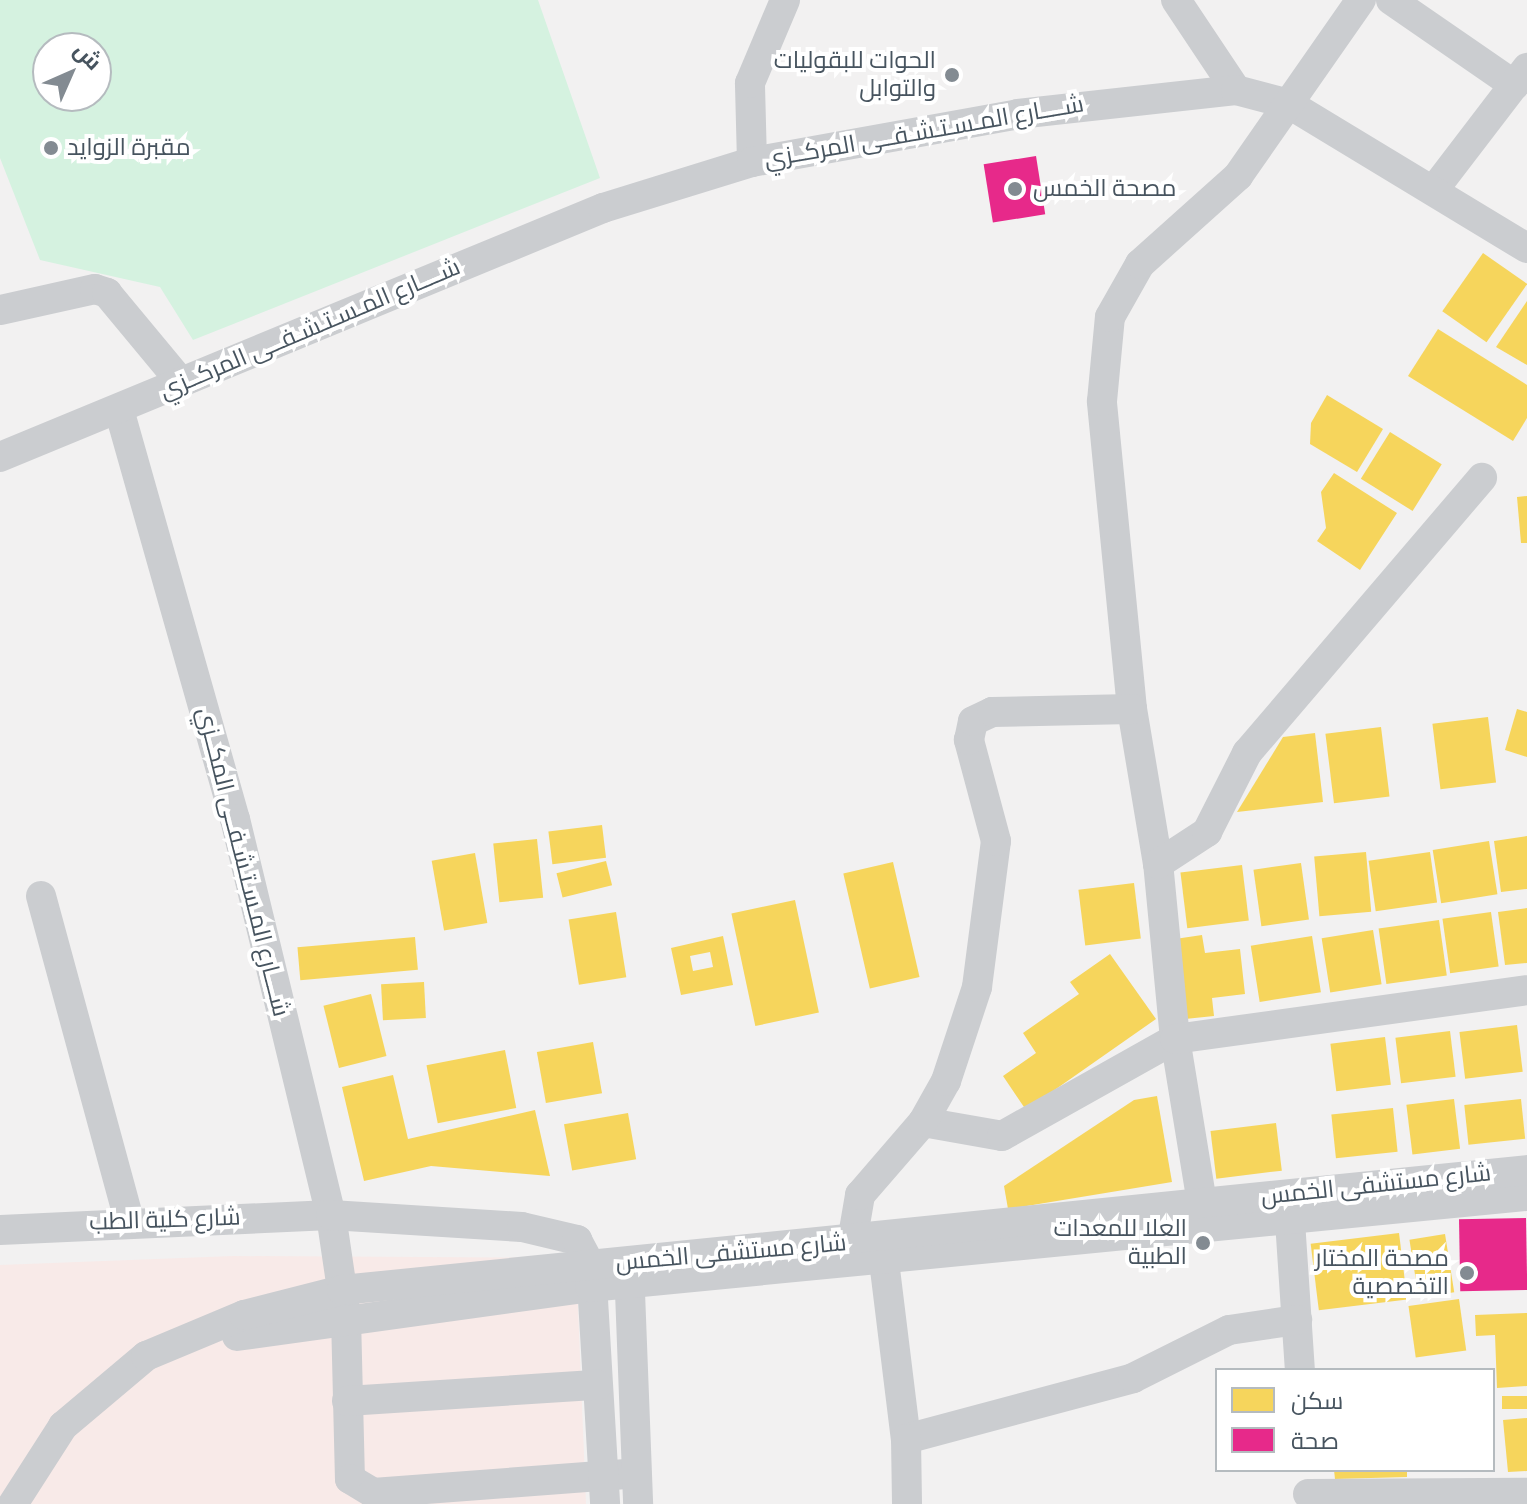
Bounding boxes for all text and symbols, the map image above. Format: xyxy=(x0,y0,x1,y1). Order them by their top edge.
north arrow xyxy=(32,32,112,112)
text: ش xyxy=(69,37,107,75)
place label: الحوات للبقوليات والتوابل xyxy=(774,47,936,103)
marker: الحوات للبقوليات والتوابل xyxy=(943,66,961,84)
street label: شــــارع المـسـتـشـفــى المركــزي xyxy=(762,90,1086,174)
place label: مقبرة الزوايد xyxy=(67,134,191,162)
marker: مقبرة الزوايد xyxy=(42,139,60,157)
place label: مصحة الخمس xyxy=(1033,175,1176,203)
marker: مصحة الخمس xyxy=(1004,178,1026,200)
street label: شــــارع المـسـتـشـفــى المركــزي xyxy=(155,252,465,406)
street label: شــــارع المـسـتـشـفــى المكــزي xyxy=(191,705,295,1019)
street label: شارع مستشفى الخمس xyxy=(1259,1159,1493,1211)
street label: شارع كلية الطب xyxy=(89,1203,241,1237)
place label: العلا للمعدات الطبية xyxy=(1053,1215,1187,1271)
street label: شارع مستشفى الخمس xyxy=(614,1229,848,1277)
marker: العلا للمعدات الطبية xyxy=(1194,1234,1212,1252)
place label: مصحة المختار التخصصية xyxy=(1315,1245,1449,1301)
marker: مصحة المختار التخصصية xyxy=(1456,1262,1478,1284)
legend xyxy=(1215,1368,1495,1472)
text: سكن xyxy=(1291,1387,1343,1415)
text: صحة xyxy=(1291,1427,1339,1455)

